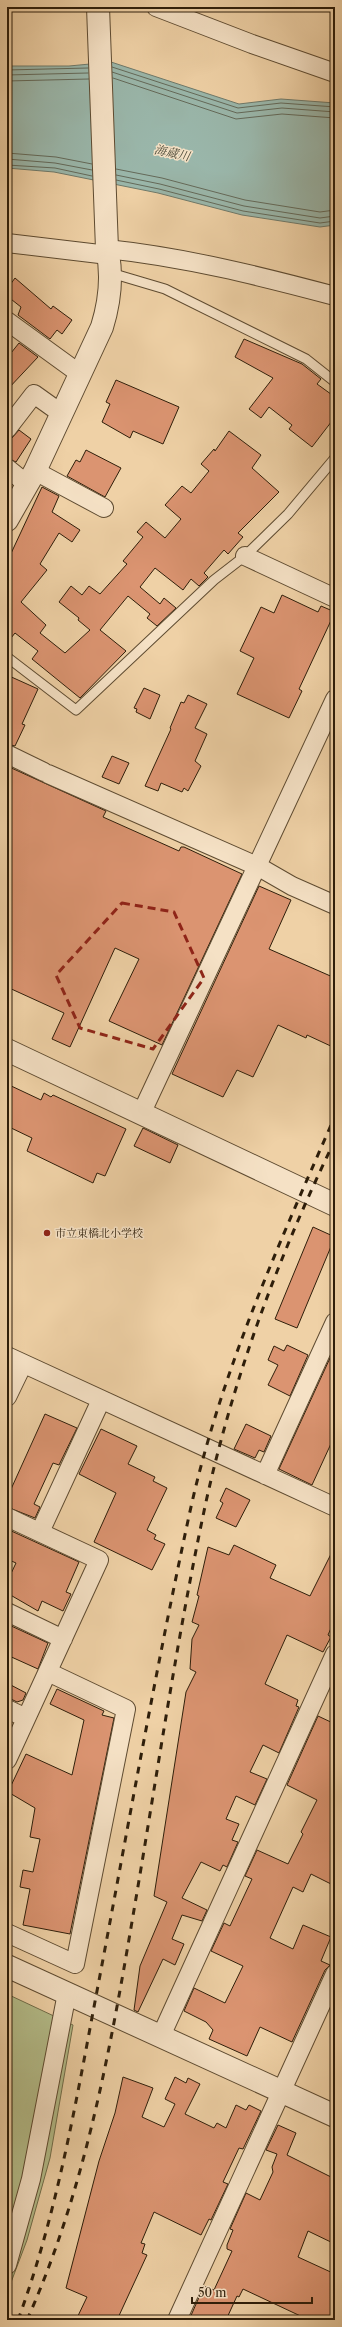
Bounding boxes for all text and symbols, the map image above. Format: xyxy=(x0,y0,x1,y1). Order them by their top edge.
water label: 海蔵川 xyxy=(153,141,193,164)
place label: 市立東橋北小学校 xyxy=(55,1226,143,1240)
marker: 市立東橋北小学校 xyxy=(42,1228,52,1238)
scale bar xyxy=(192,2279,312,2305)
text: 50 m xyxy=(198,2285,227,2300)

